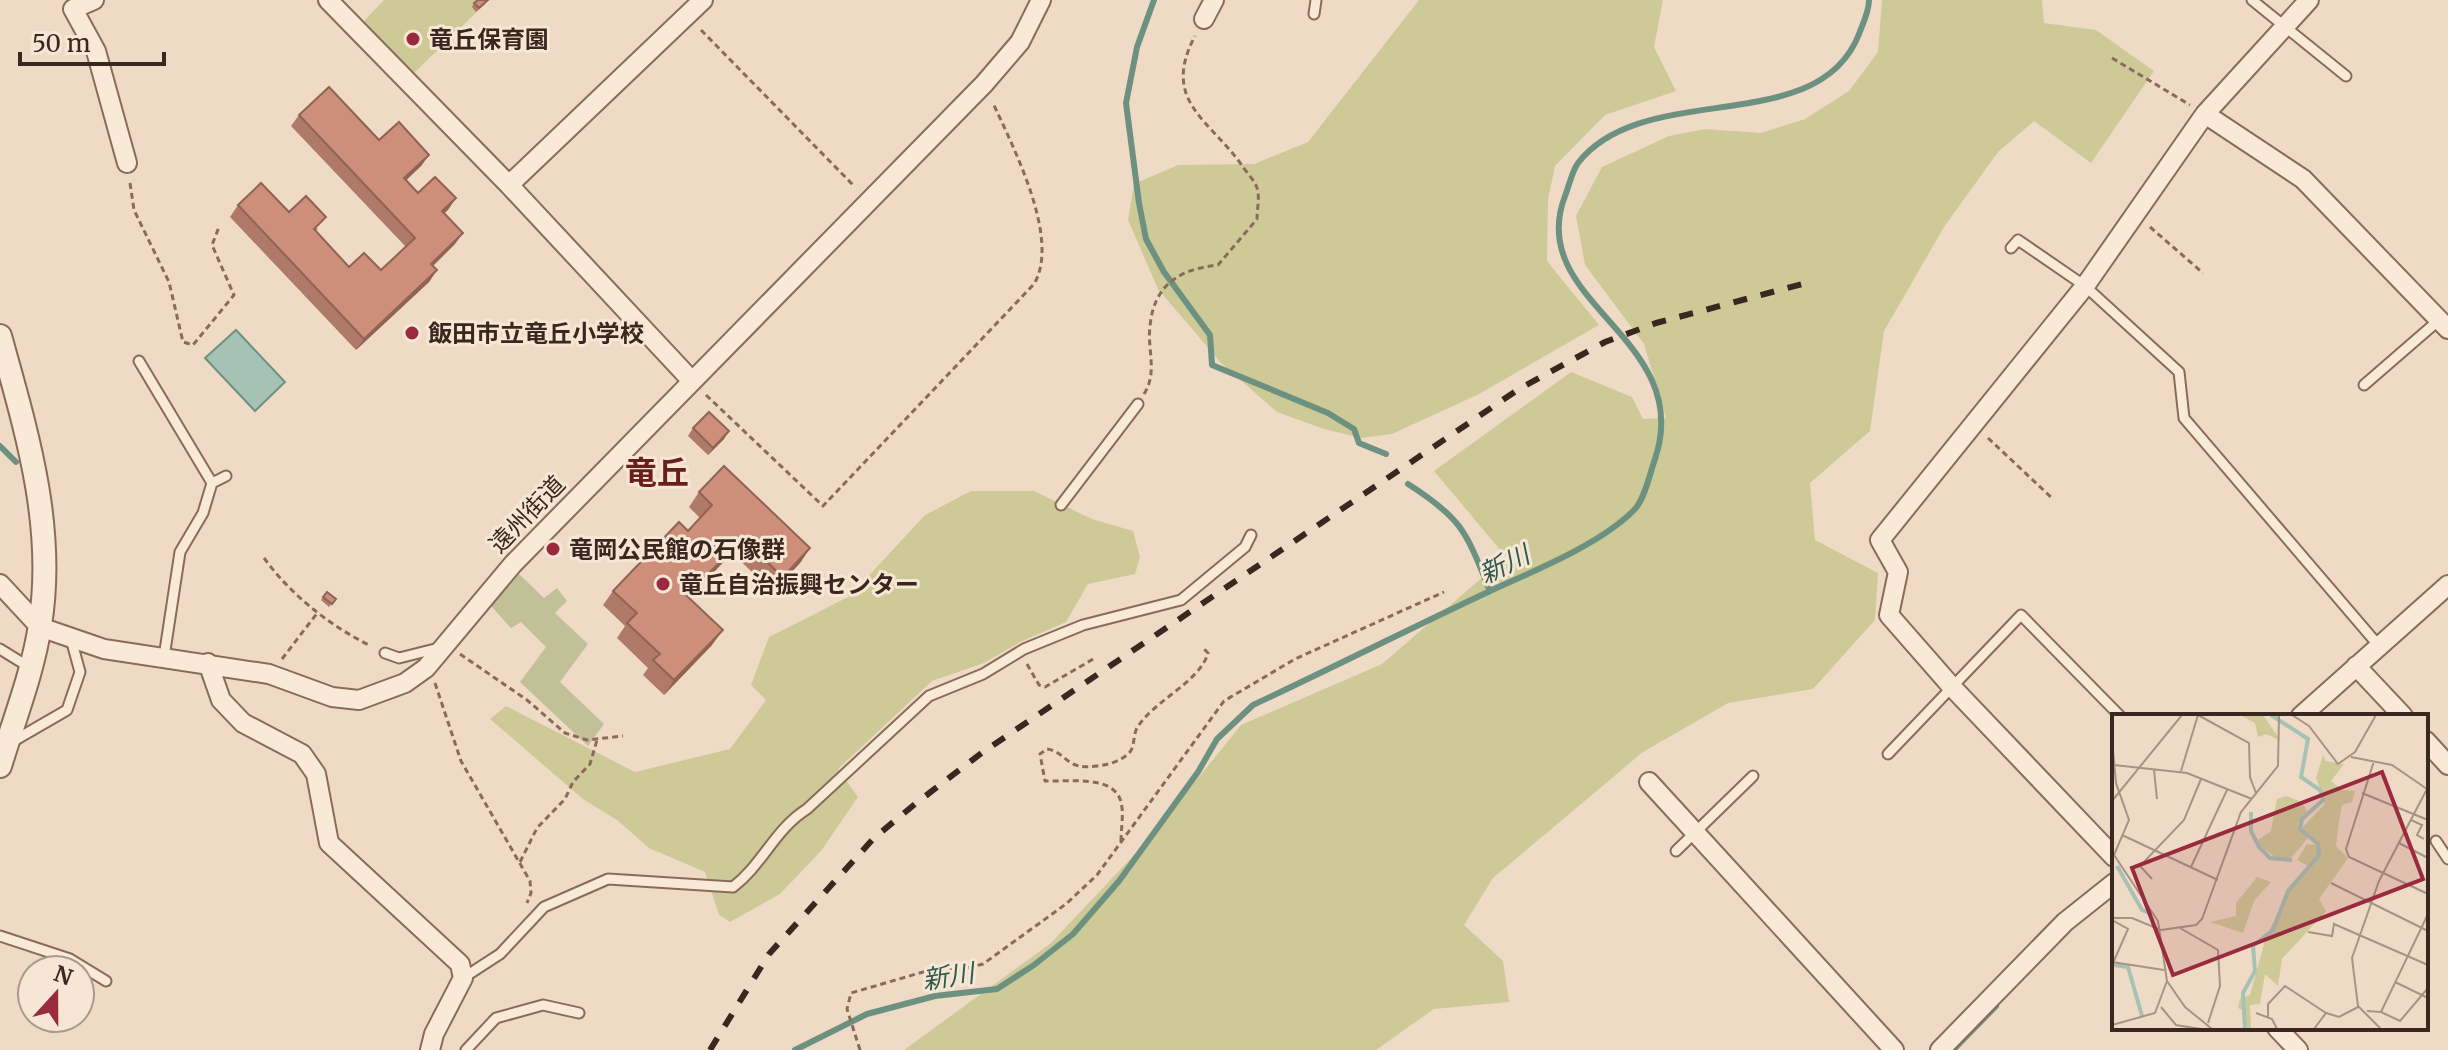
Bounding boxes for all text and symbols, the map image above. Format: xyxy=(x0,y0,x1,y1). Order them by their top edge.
scale bar xyxy=(20,16,164,66)
place label: 竜丘保育園 xyxy=(429,24,549,55)
text: 50 m xyxy=(32,28,91,59)
marker: 竜丘保育園 xyxy=(404,30,422,48)
place label: 飯田市立竜丘小学校 xyxy=(428,318,644,349)
marker: 飯田市立竜丘小学校 xyxy=(403,324,421,342)
district label: 竜丘 xyxy=(625,453,689,493)
street label: 遠州街道 xyxy=(483,469,571,559)
place label: 竜岡公民館の石像群 xyxy=(569,534,785,565)
water label: 新川 xyxy=(1473,536,1537,590)
marker: 竜岡公民館の石像群 xyxy=(544,540,562,558)
place label: 竜丘自治振興センター xyxy=(679,569,919,600)
marker: 竜丘自治振興センター xyxy=(654,575,672,593)
inset map xyxy=(2112,714,2428,1030)
north arrow xyxy=(16,954,96,1034)
water label: 新川 xyxy=(920,955,979,996)
text: N xyxy=(50,959,77,992)

